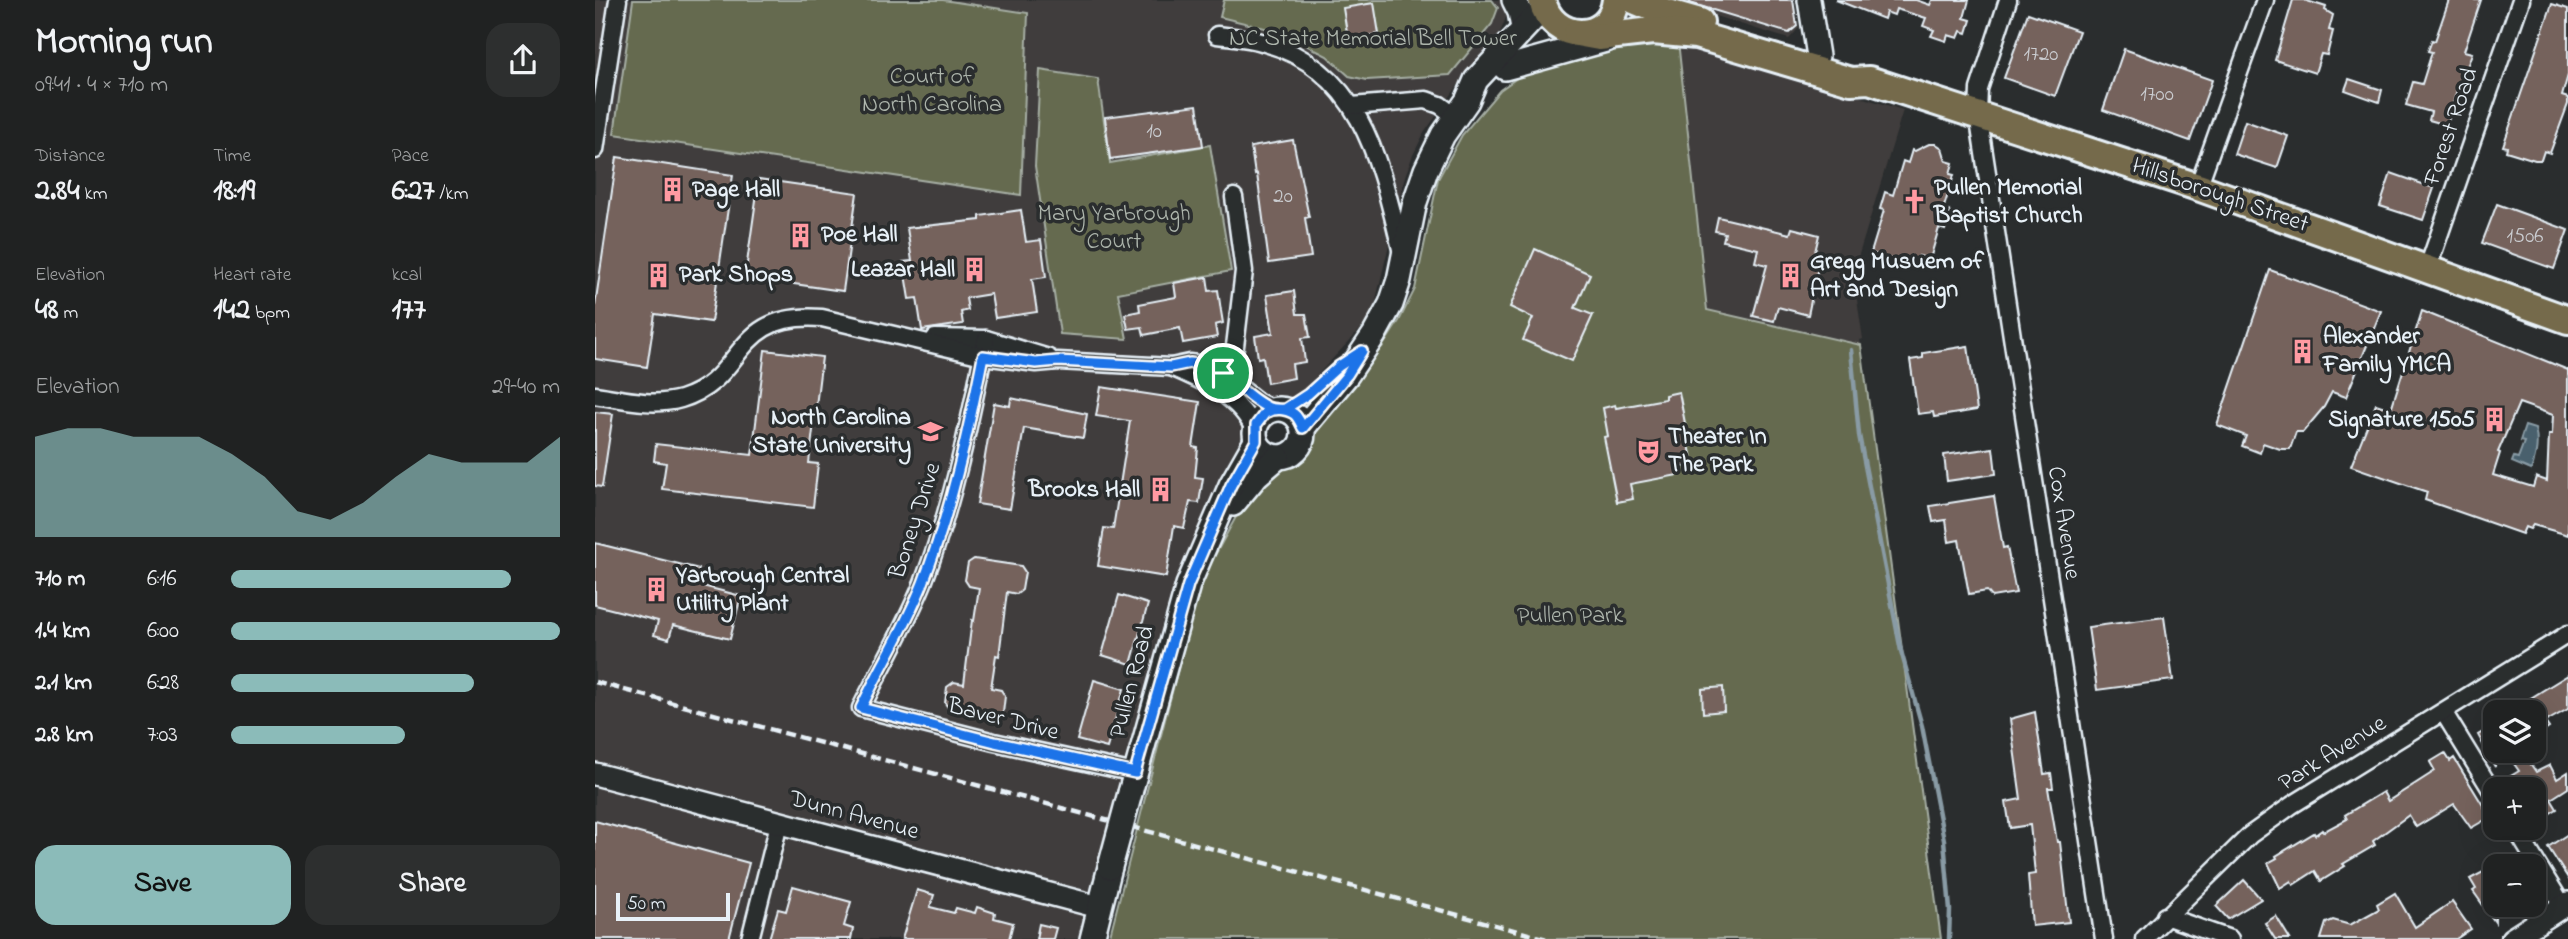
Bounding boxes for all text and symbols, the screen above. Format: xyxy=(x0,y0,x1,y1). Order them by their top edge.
text: Morning run xyxy=(35,15,213,71)
park label: NC State Memorial Bell Tower xyxy=(1229,22,1518,57)
button: share xyxy=(486,23,560,97)
house number: 1720 xyxy=(2024,40,2058,70)
park label: Court of North Carolina xyxy=(862,60,1002,123)
street label: Forest Road xyxy=(2415,63,2489,192)
text: 09:41 · 4 × 710 m xyxy=(35,69,168,102)
house number: 1700 xyxy=(2140,80,2174,110)
house number: 10 xyxy=(1146,117,1162,147)
text: Distance xyxy=(35,143,105,170)
text: Time xyxy=(213,143,251,170)
text: Pace xyxy=(392,143,429,170)
street label: Hillsborough Street xyxy=(2127,149,2313,243)
text: 2.84 xyxy=(35,170,80,214)
text: 18:19 xyxy=(213,170,255,214)
text: 6:27 xyxy=(392,170,435,214)
place label: Pullen Memorial Baptist Church xyxy=(1933,171,2083,234)
place label: Page Hall xyxy=(692,173,780,209)
building icon: Page Hall xyxy=(658,176,686,204)
text: km xyxy=(80,181,107,208)
text: /km xyxy=(435,181,468,208)
house number: 20 xyxy=(1273,182,1293,212)
church icon: Pullen Memorial Baptist Church xyxy=(1900,188,1928,216)
park label: Mary Yarbrough Court xyxy=(1037,197,1191,260)
place label: Poe Hall xyxy=(821,218,898,253)
building icon: Poe Hall xyxy=(787,221,815,249)
house number: 1506 xyxy=(2506,222,2544,252)
place label: Gregg Musuem of Art and Design xyxy=(1810,245,1985,309)
place label: Leazar Hall xyxy=(851,253,955,288)
building icon: Leazar Hall xyxy=(961,256,989,284)
place label: Park Shops xyxy=(679,258,793,293)
building icon: Park Shops xyxy=(645,261,673,289)
text: Elevation xyxy=(35,262,105,289)
text: Heart rate xyxy=(213,262,291,289)
text: kcal xyxy=(392,262,422,289)
building icon: Gregg Musuem of Art and Design xyxy=(1776,262,1804,290)
text: 48 xyxy=(35,289,59,333)
text: 142 xyxy=(213,289,250,333)
text: 177 xyxy=(392,289,426,333)
text: m xyxy=(59,300,78,327)
text: bpm xyxy=(250,300,290,327)
place label: Alexander Family YMCA xyxy=(2322,320,2452,384)
building icon: Alexander Family YMCA xyxy=(2289,337,2317,365)
pin xyxy=(1193,343,1253,403)
icon: arrive xyxy=(1204,354,1242,392)
text: Elevation xyxy=(35,371,120,404)
text: 29–40 m xyxy=(492,371,560,404)
place label: North Carolina State University xyxy=(752,401,911,465)
place label: Signature 1505 xyxy=(2328,403,2475,439)
building icon: Signature 1505 xyxy=(2481,406,2509,434)
school or university icon: North Carolina State University xyxy=(917,418,945,446)
place label: Theater In The Park xyxy=(1668,420,1767,483)
theatre icon: Theater In The Park xyxy=(1634,437,1662,465)
street label: Boney Drive xyxy=(880,458,952,585)
street label: Cox Avenue xyxy=(2037,464,2089,582)
place label: Brooks Hall xyxy=(1027,473,1140,508)
building icon: Brooks Hall xyxy=(1146,476,1174,504)
place label: Yarbrough Central Utility Plant xyxy=(675,559,849,623)
text: 710 m xyxy=(35,563,85,596)
text: 6:16 xyxy=(147,563,177,596)
building icon: Yarbrough Central Utility Plant xyxy=(642,576,670,604)
park label: Pullen Park xyxy=(1517,599,1624,634)
text: 1.4 km xyxy=(35,615,90,648)
text: 6:00 xyxy=(147,615,179,648)
street label: Pullen Road xyxy=(1101,621,1165,742)
text: 2.1 km xyxy=(35,667,92,700)
text: 6:28 xyxy=(147,667,179,700)
street label: Baver Drive xyxy=(943,689,1062,751)
map controls xyxy=(2483,700,2546,917)
button: layers xyxy=(2483,700,2546,763)
street label: Park Avenue xyxy=(2272,707,2394,801)
text: 2.8 km xyxy=(35,719,93,752)
text: 7:03 xyxy=(147,719,178,752)
button: + xyxy=(2483,777,2546,840)
street label: Dunn Avenue xyxy=(784,782,923,850)
button: Save xyxy=(35,845,291,925)
button: Share xyxy=(305,845,560,925)
button: − xyxy=(2483,854,2546,917)
scale bar xyxy=(616,890,730,922)
text: 50 m xyxy=(627,891,666,918)

